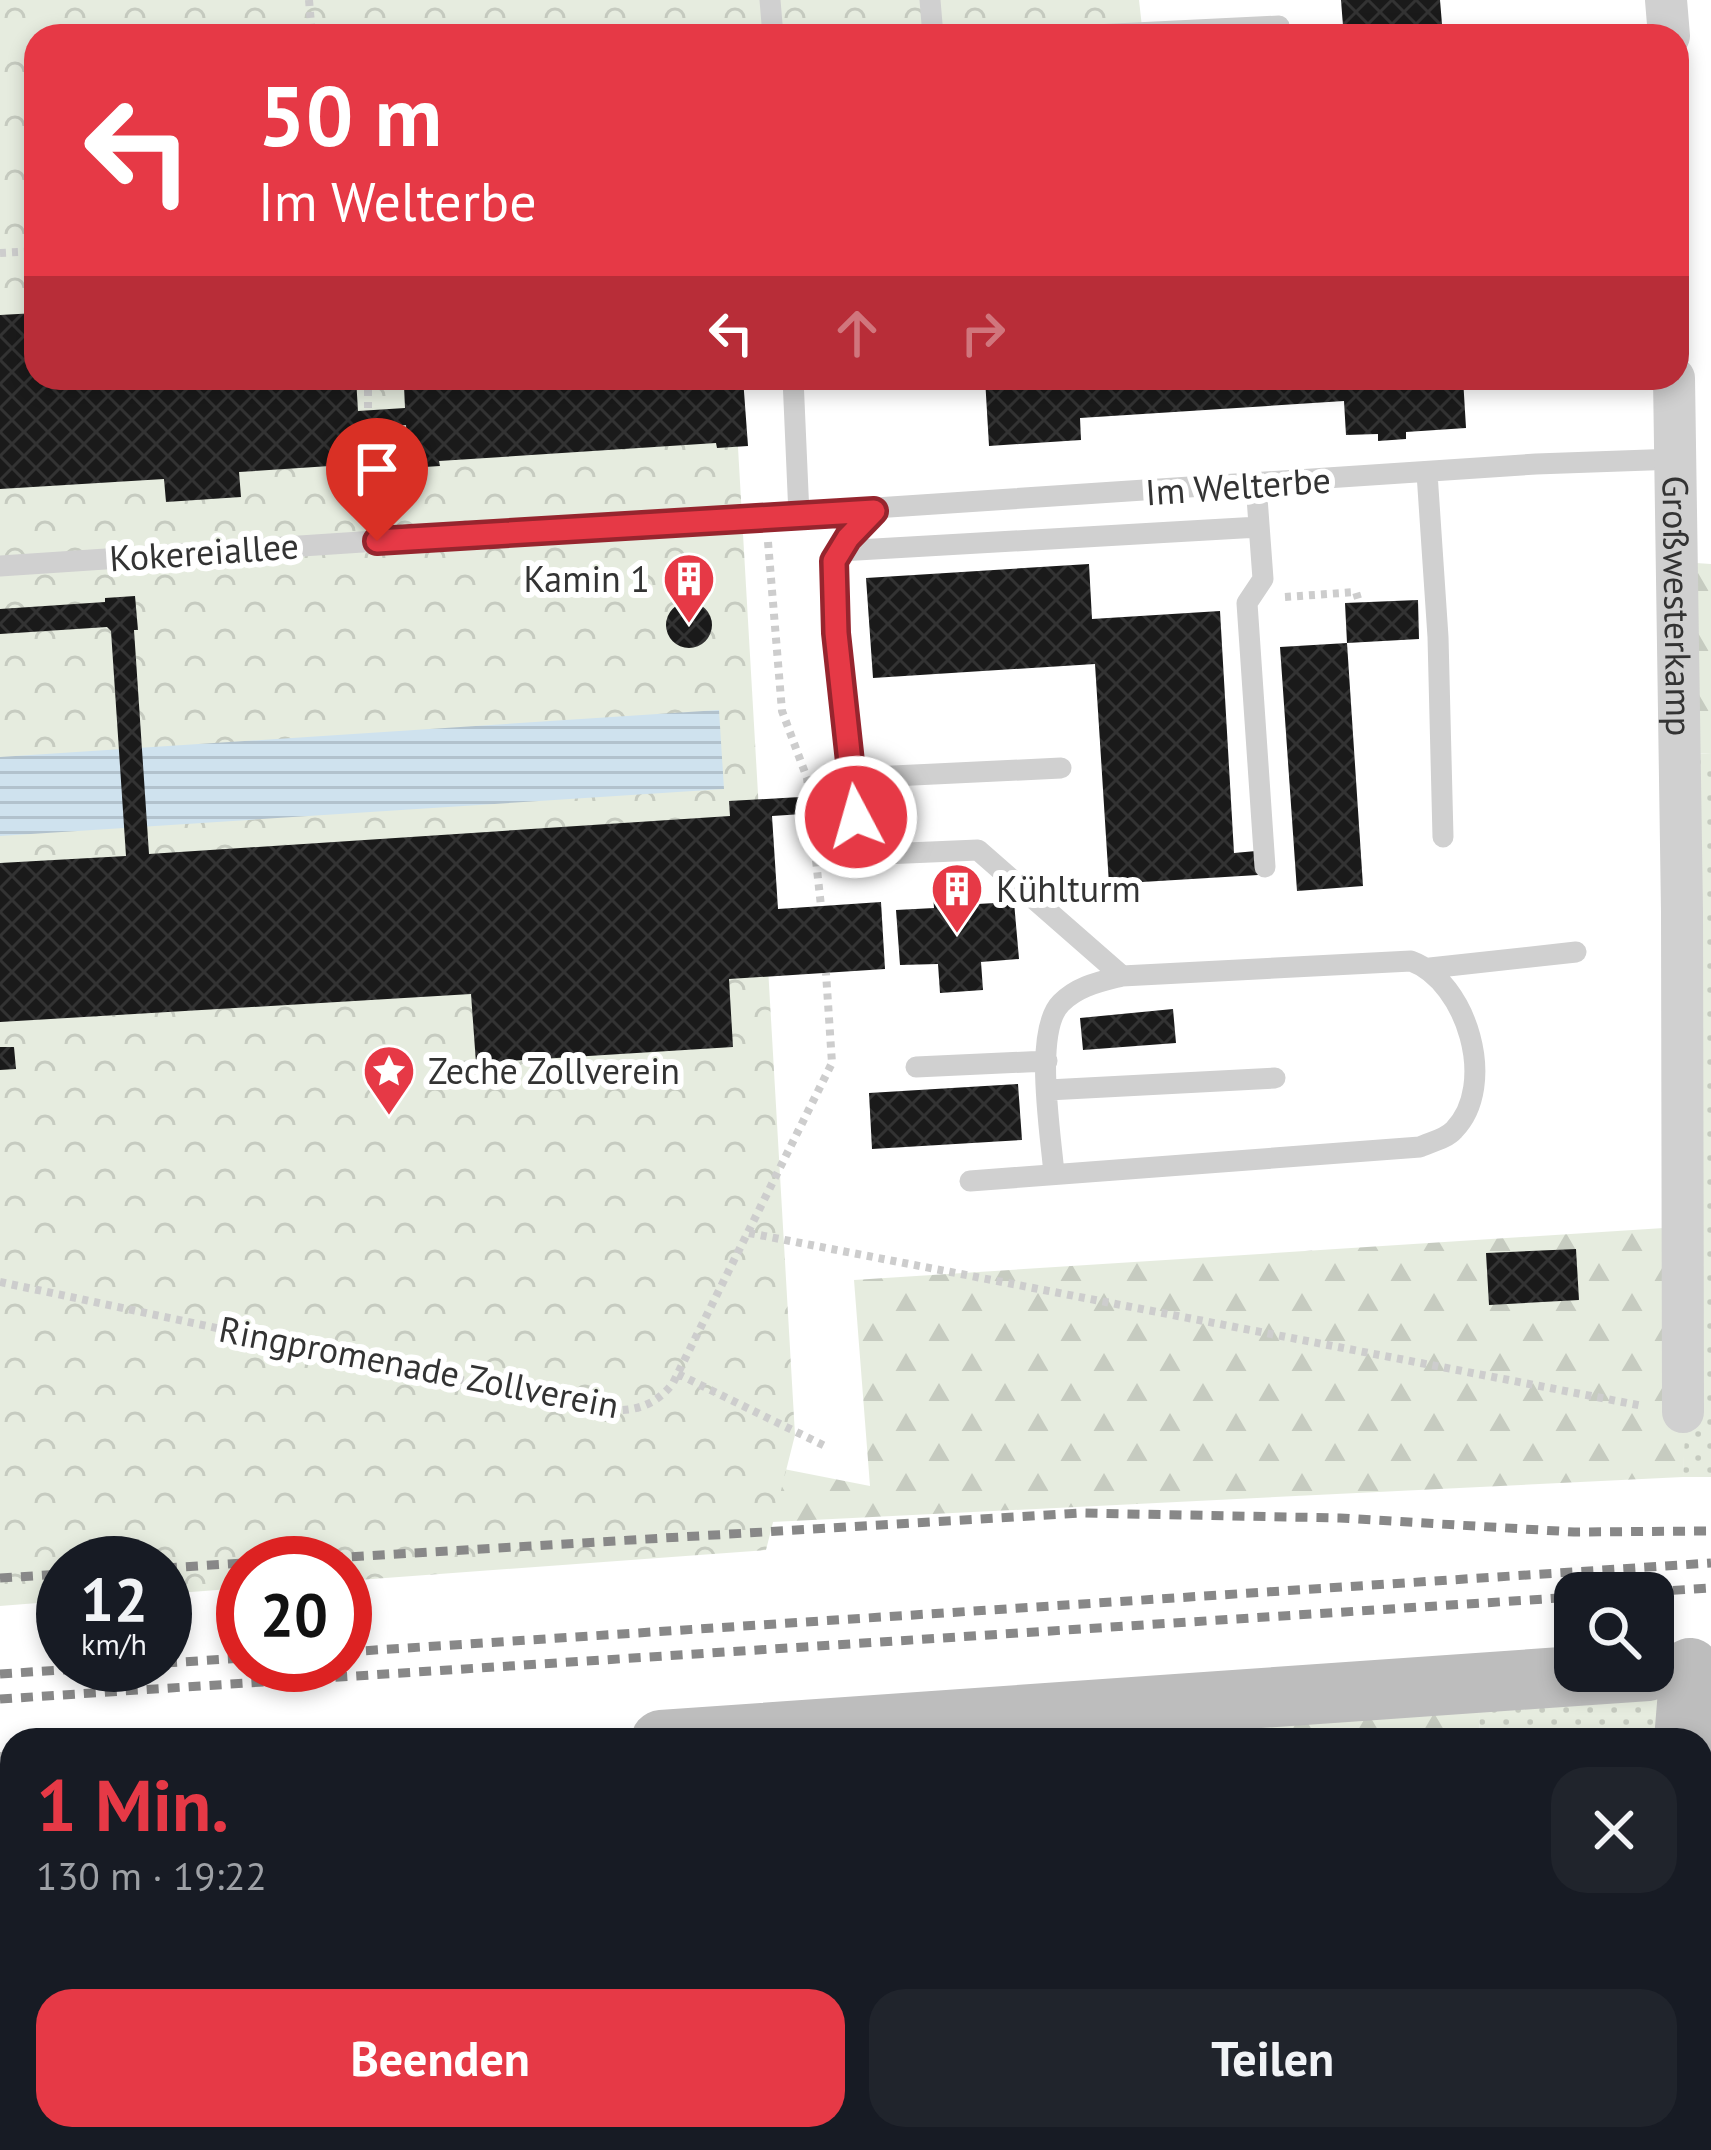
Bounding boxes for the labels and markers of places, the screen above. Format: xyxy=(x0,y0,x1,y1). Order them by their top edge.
pin xyxy=(326,418,428,541)
building icon: Kamin 1 xyxy=(661,551,717,625)
place label: Kamin 1 xyxy=(523,555,650,602)
building icon: Kühlturm xyxy=(929,861,985,935)
place label: Kühlturm xyxy=(996,865,1141,912)
place icon: Zeche Zollverein xyxy=(361,1043,417,1117)
place label: Zeche Zollverein xyxy=(428,1047,680,1094)

